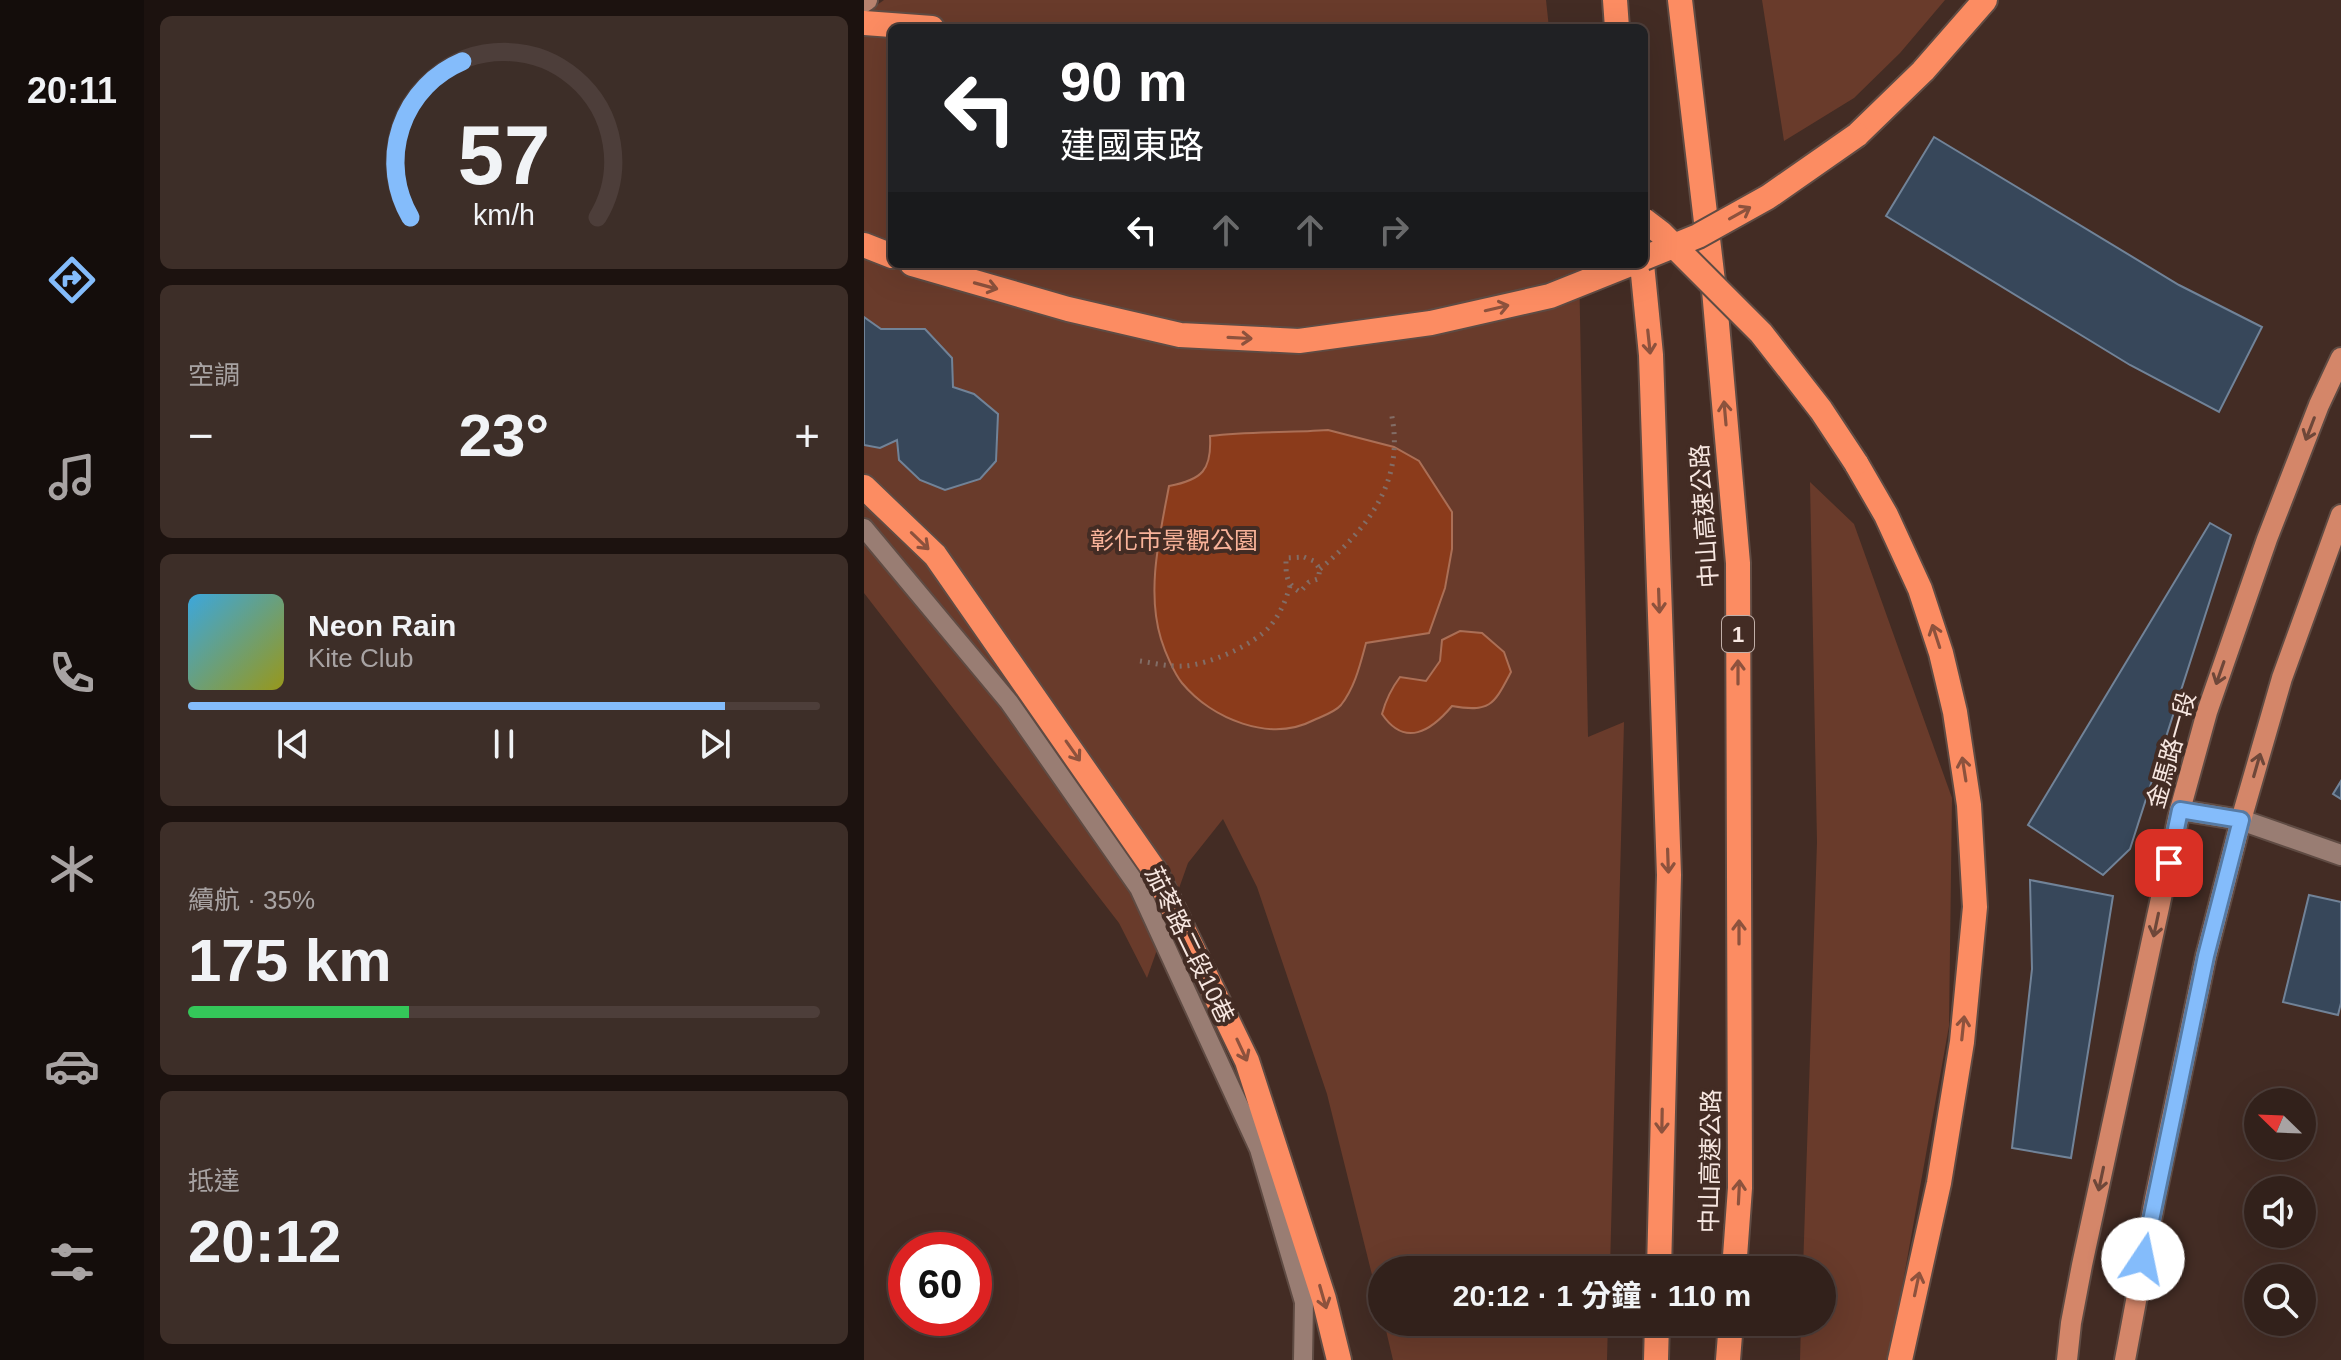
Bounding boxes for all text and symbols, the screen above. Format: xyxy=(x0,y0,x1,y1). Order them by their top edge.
text: 90 m xyxy=(1060,50,1188,113)
icon: left xyxy=(928,56,1032,160)
text: 20:11 xyxy=(27,70,117,111)
text: 57 xyxy=(458,109,550,202)
text: 建國東路 xyxy=(1060,125,1204,166)
text: km/h xyxy=(473,200,535,232)
one-way arrow xyxy=(1727,205,1751,220)
icon: left xyxy=(1120,208,1164,252)
icon: ahead xyxy=(1204,208,1248,252)
icon: ahead xyxy=(1288,208,1332,252)
icon: right xyxy=(1372,208,1416,252)
icon: directions xyxy=(44,252,100,308)
one-way arrow xyxy=(973,280,999,295)
one-way arrow xyxy=(1484,300,1510,315)
one-way arrow xyxy=(1642,328,1657,355)
one-way arrow xyxy=(1226,331,1253,346)
text: 空調 xyxy=(188,360,240,390)
one-way arrow xyxy=(1717,400,1732,427)
text: 23° xyxy=(459,402,549,469)
text: − xyxy=(188,411,214,460)
text: + xyxy=(794,411,820,460)
one-way arrow xyxy=(2302,416,2316,441)
street label: 中山高速公路 xyxy=(1686,443,1722,589)
icon: music xyxy=(44,449,100,505)
park label: 彰化市景觀公園 xyxy=(1090,527,1258,554)
one-way arrow xyxy=(910,532,930,550)
one-way arrow xyxy=(1652,587,1667,614)
text: Neon Rain xyxy=(308,609,456,642)
road number: 1 xyxy=(1722,616,1754,652)
one-way arrow xyxy=(1927,624,1942,649)
text: Kite Club xyxy=(308,643,414,673)
icon: phone xyxy=(44,645,100,701)
one-way arrow xyxy=(1730,659,1746,686)
one-way arrow xyxy=(2212,661,2227,686)
street label: 金馬路一段 xyxy=(2141,689,2201,811)
icon: previous xyxy=(271,722,315,766)
icon: pause xyxy=(482,722,526,766)
icon: next xyxy=(693,722,737,766)
one-way arrow xyxy=(1065,740,1081,762)
one-way arrow xyxy=(2250,752,2265,778)
one-way arrow xyxy=(1956,757,1971,783)
pin xyxy=(2135,829,2203,897)
icon: climate xyxy=(44,841,100,897)
icon: arrive xyxy=(2147,841,2191,885)
one-way arrow xyxy=(1661,847,1676,874)
street label: 茄苳路二段10巷 xyxy=(1140,862,1240,1028)
text: 續航 · 35% xyxy=(188,885,315,915)
one-way arrow xyxy=(2148,912,2163,937)
one-way arrow xyxy=(1731,919,1747,946)
text: 175 km xyxy=(188,927,392,994)
one-way arrow xyxy=(1956,1015,1971,1042)
icon: car xyxy=(44,1038,100,1094)
one-way arrow xyxy=(1235,1038,1250,1062)
north arrow xyxy=(2244,1088,2316,1160)
map controls xyxy=(2244,1088,2316,1336)
street label: 中山高速公路 xyxy=(1695,1089,1725,1233)
one-way arrow xyxy=(1655,1107,1670,1134)
text: 抵達 xyxy=(188,1166,240,1196)
one-way arrow xyxy=(2093,1166,2108,1191)
button: sound xyxy=(2244,1176,2316,1248)
one-way arrow xyxy=(1732,1179,1747,1206)
text: 20:12 xyxy=(188,1208,341,1275)
position arrow xyxy=(2101,1217,2185,1301)
speed limit sign: 60 xyxy=(888,1232,992,1336)
icon: filters xyxy=(44,1234,100,1290)
button: search xyxy=(2244,1264,2316,1336)
one-way arrow xyxy=(1910,1272,1925,1297)
text: 20:12 · 1 分鐘 · 110 m xyxy=(1453,1279,1751,1312)
one-way arrow xyxy=(1316,1283,1331,1309)

